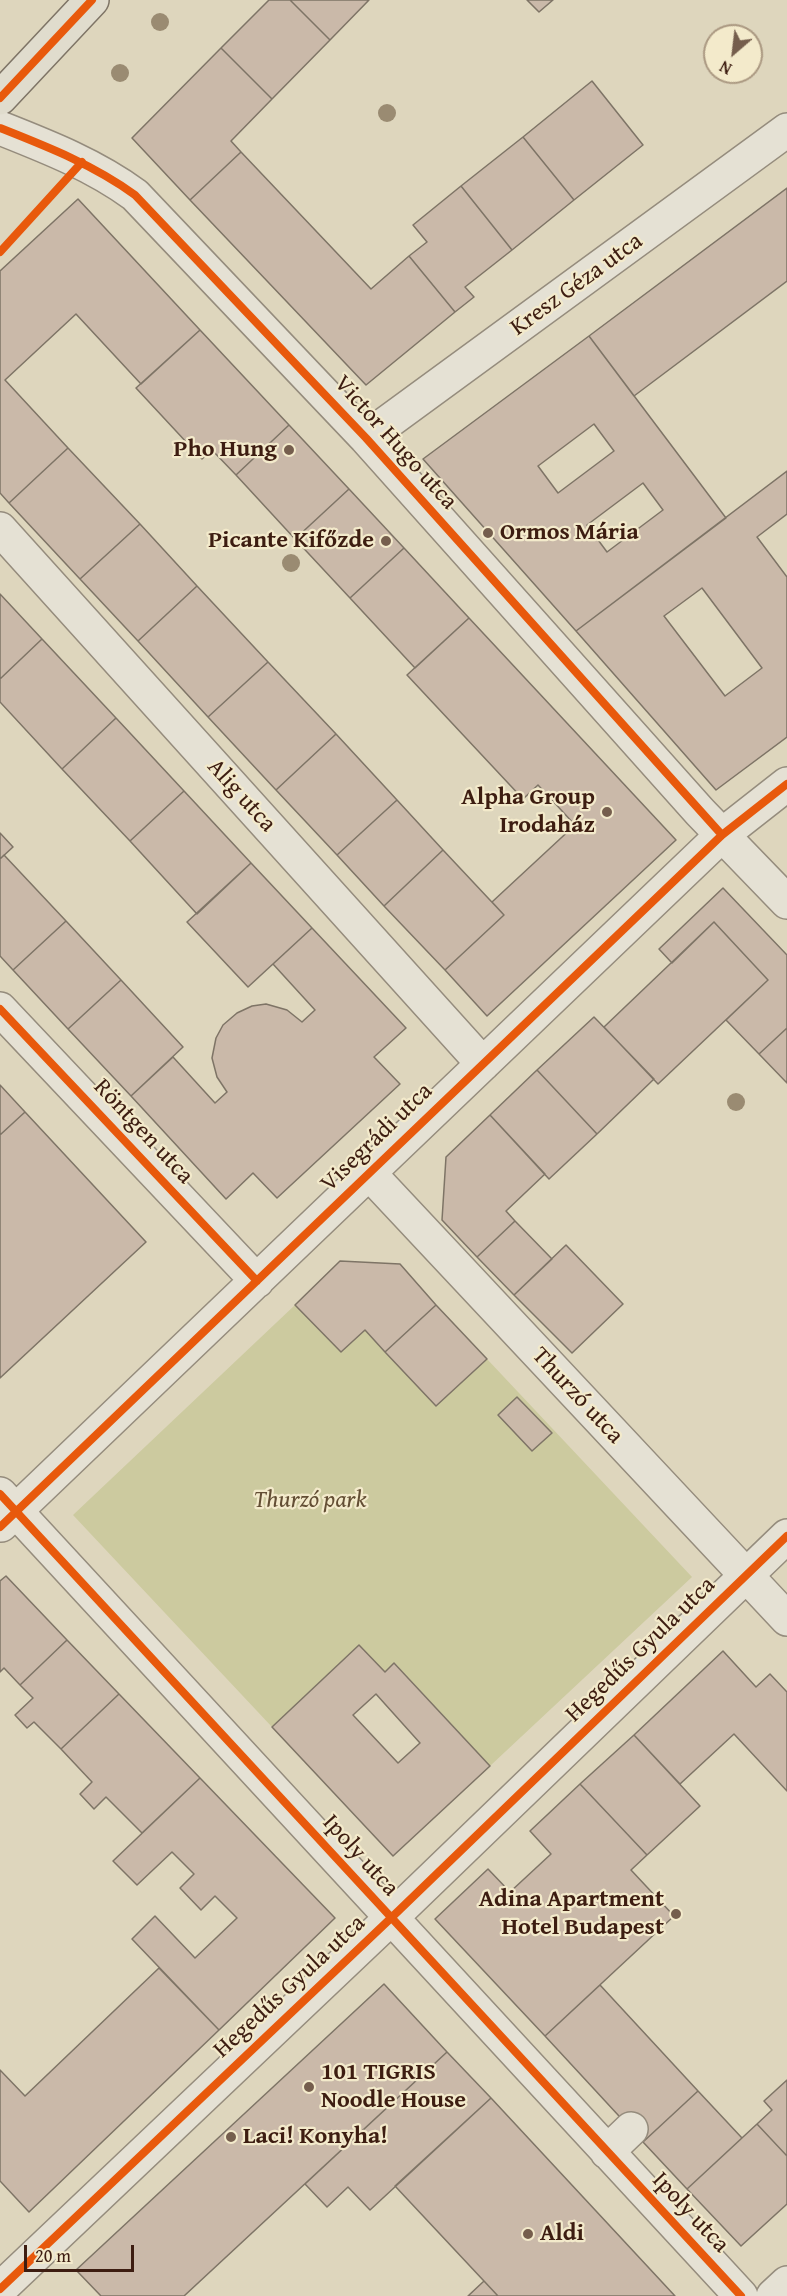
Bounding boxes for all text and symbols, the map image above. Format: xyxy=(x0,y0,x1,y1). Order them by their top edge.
north arrow xyxy=(703,24,763,84)
text: N xyxy=(715,55,736,81)
street label: Kresz Géza utca xyxy=(505,227,649,343)
street label: Victor Hugo utca xyxy=(327,370,463,516)
place label: Pho Hung xyxy=(174,436,277,464)
marker: Pho Hung xyxy=(282,443,296,457)
place label: Ormos Mária xyxy=(500,519,639,547)
marker: Ormos Mária xyxy=(481,526,495,540)
place label: Picante Kifőzde xyxy=(208,527,374,555)
marker: Picante Kifőzde xyxy=(379,534,393,548)
street label: Alig utca xyxy=(201,753,281,839)
place label: Alpha Group Irodaház xyxy=(461,784,595,840)
marker: Alpha Group Irodaház xyxy=(600,805,614,819)
street label: Röntgen utca xyxy=(87,1073,199,1191)
street label: Visegrádi utca xyxy=(315,1077,439,1199)
street label: Thurzó utca xyxy=(525,1342,629,1450)
park label: Thurzó park xyxy=(254,1487,366,1515)
street label: Hegedűs Gyula utca xyxy=(560,1571,722,1729)
street label: Ipoly utca xyxy=(316,1809,404,1903)
place label: Adina Apartment Hotel Budapest xyxy=(479,1886,664,1942)
marker: Adina Apartment Hotel Budapest xyxy=(669,1907,683,1921)
street label: Hegedűs Gyula utca xyxy=(208,1909,372,2065)
place label: 101 TIGRIS Noodle House xyxy=(321,2059,466,2115)
marker: 101 TIGRIS Noodle House xyxy=(302,2080,316,2094)
place label: Laci! Konyha! xyxy=(243,2123,388,2151)
marker: Laci! Konyha! xyxy=(224,2130,238,2144)
street label: Ipoly utca xyxy=(645,2167,735,2259)
place label: Aldi xyxy=(540,2220,584,2248)
marker: Aldi xyxy=(521,2227,535,2241)
scale bar xyxy=(27,2233,136,2271)
text: 20 m xyxy=(35,2242,71,2269)

